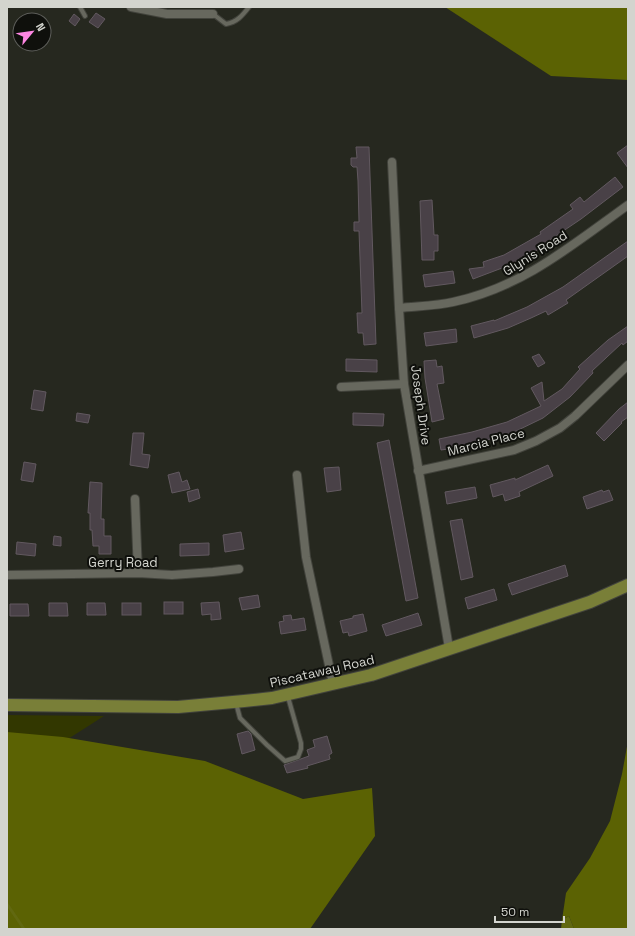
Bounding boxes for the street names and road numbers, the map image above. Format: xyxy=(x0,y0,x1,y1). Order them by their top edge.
street label: Glynis Road xyxy=(500,226,570,280)
street label: Joseph Drive xyxy=(407,364,435,446)
street label: Marcia Place xyxy=(446,424,526,460)
street label: Gerry Road xyxy=(88,554,158,571)
street label: Piscataway Road xyxy=(268,651,376,691)

